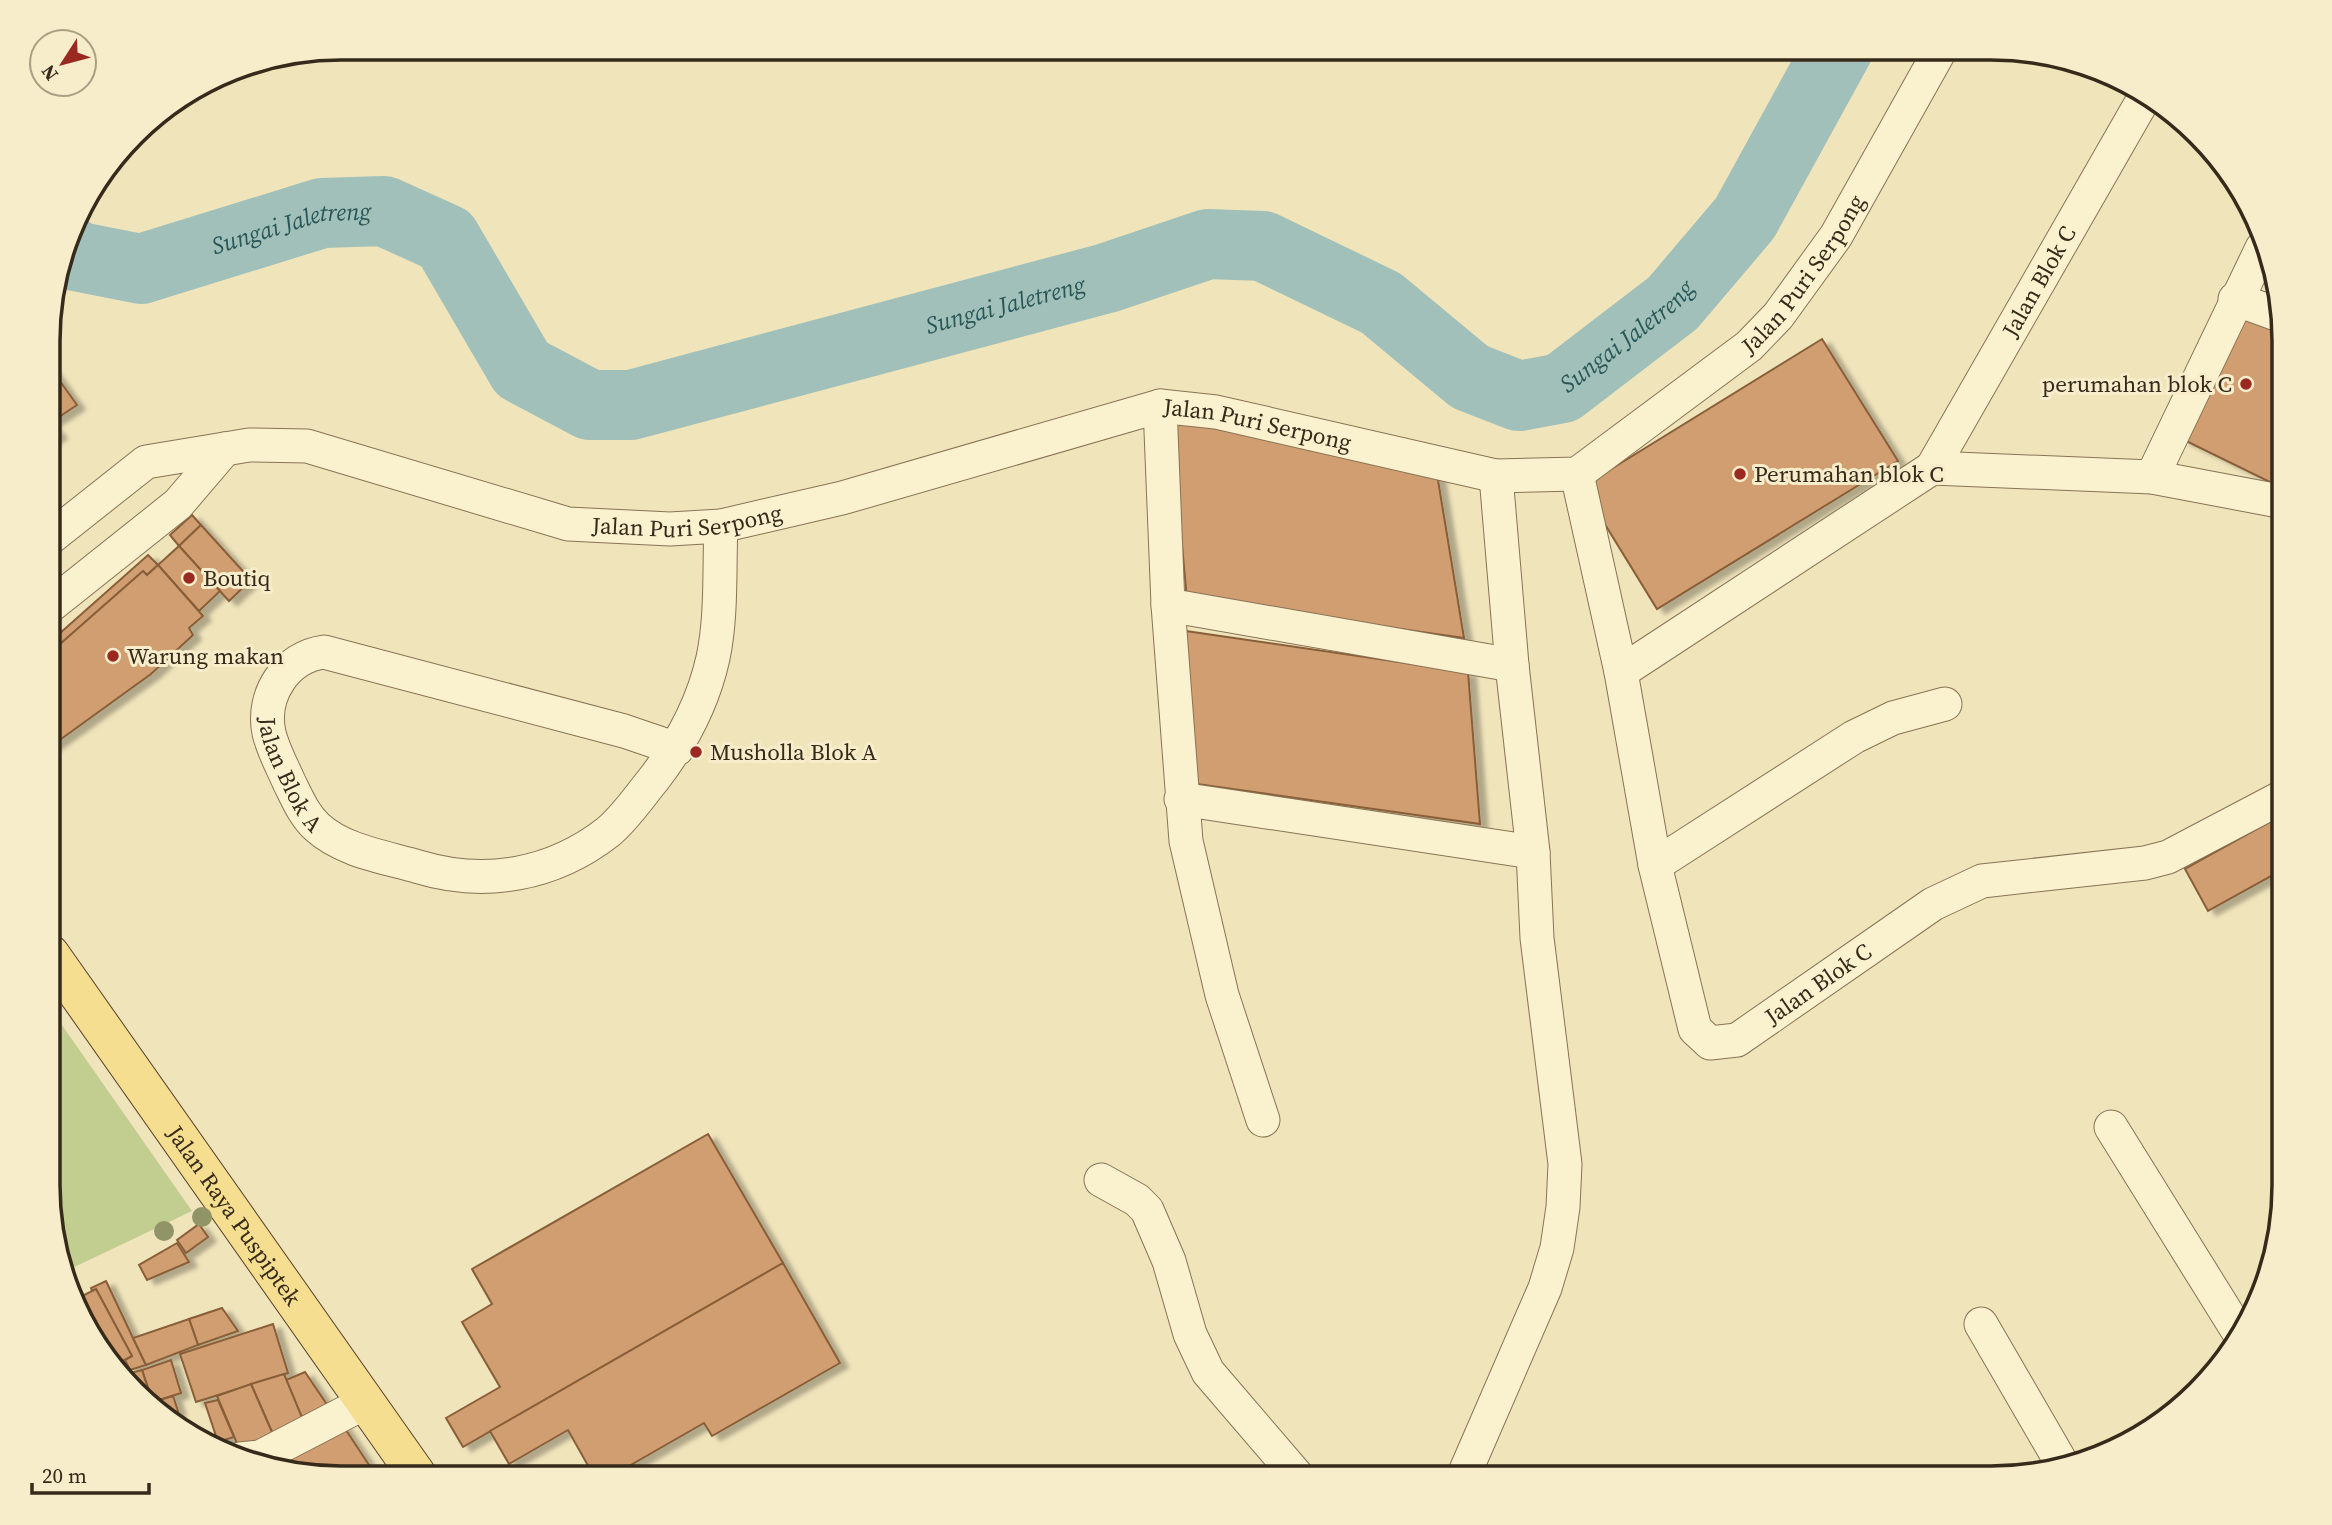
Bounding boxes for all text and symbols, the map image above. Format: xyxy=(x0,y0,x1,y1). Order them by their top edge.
north arrow xyxy=(28,28,98,98)
text: N xyxy=(35,60,64,86)
street label: Jalan Puri Serpong xyxy=(1734,188,1872,363)
water label: Sungai Jaletreng xyxy=(207,194,373,262)
street label: Jalan Blok C xyxy=(1994,220,2083,344)
water label: Sungai Jaletreng xyxy=(922,267,1090,342)
water label: Sungai Jaletreng xyxy=(1553,272,1703,400)
place label: perumahan blok C xyxy=(2042,368,2232,400)
marker: perumahan blok C xyxy=(2238,376,2254,392)
street label: Jalan Puri Serpong xyxy=(1161,390,1355,459)
place label: Perumahan blok C xyxy=(1754,458,1944,490)
marker: Perumahan blok C xyxy=(1732,466,1748,482)
street label: Jalan Puri Serpong xyxy=(590,496,785,545)
place label: Boutiq xyxy=(203,562,271,594)
marker: Boutiq xyxy=(181,570,197,586)
place label: Warung makan xyxy=(127,640,284,672)
marker: Warung makan xyxy=(105,648,121,664)
street label: Jalan Blok A xyxy=(251,716,330,840)
place label: Musholla Blok A xyxy=(710,736,878,768)
marker: Musholla Blok A xyxy=(688,744,704,760)
street label: Jalan Blok C xyxy=(1758,935,1878,1033)
street label: Jalan Raya Puspiptek xyxy=(159,1118,309,1313)
scale bar xyxy=(32,1452,149,1496)
text: 20 m xyxy=(42,1461,87,1490)

